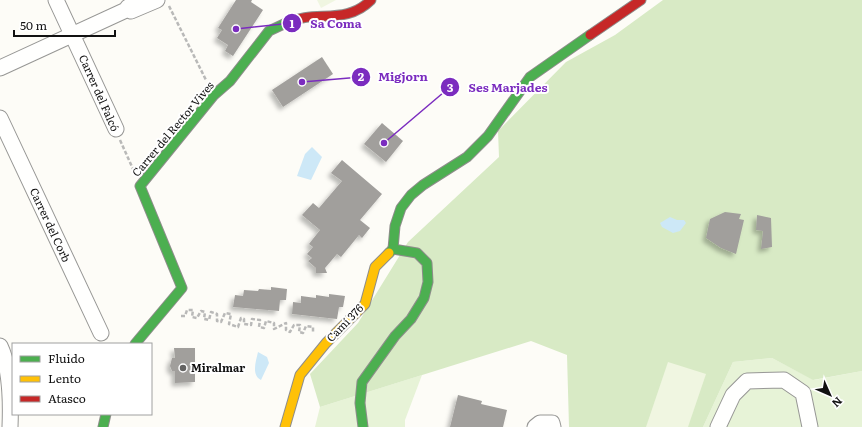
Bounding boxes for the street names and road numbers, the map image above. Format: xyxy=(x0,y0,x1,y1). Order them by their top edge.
street label: Carrer del Falcó xyxy=(76,52,124,134)
street label: Carrer del Rector Vives xyxy=(128,77,217,179)
street label: Carrer del Corb xyxy=(27,185,75,265)
street label: Camí 376 xyxy=(322,300,366,345)

